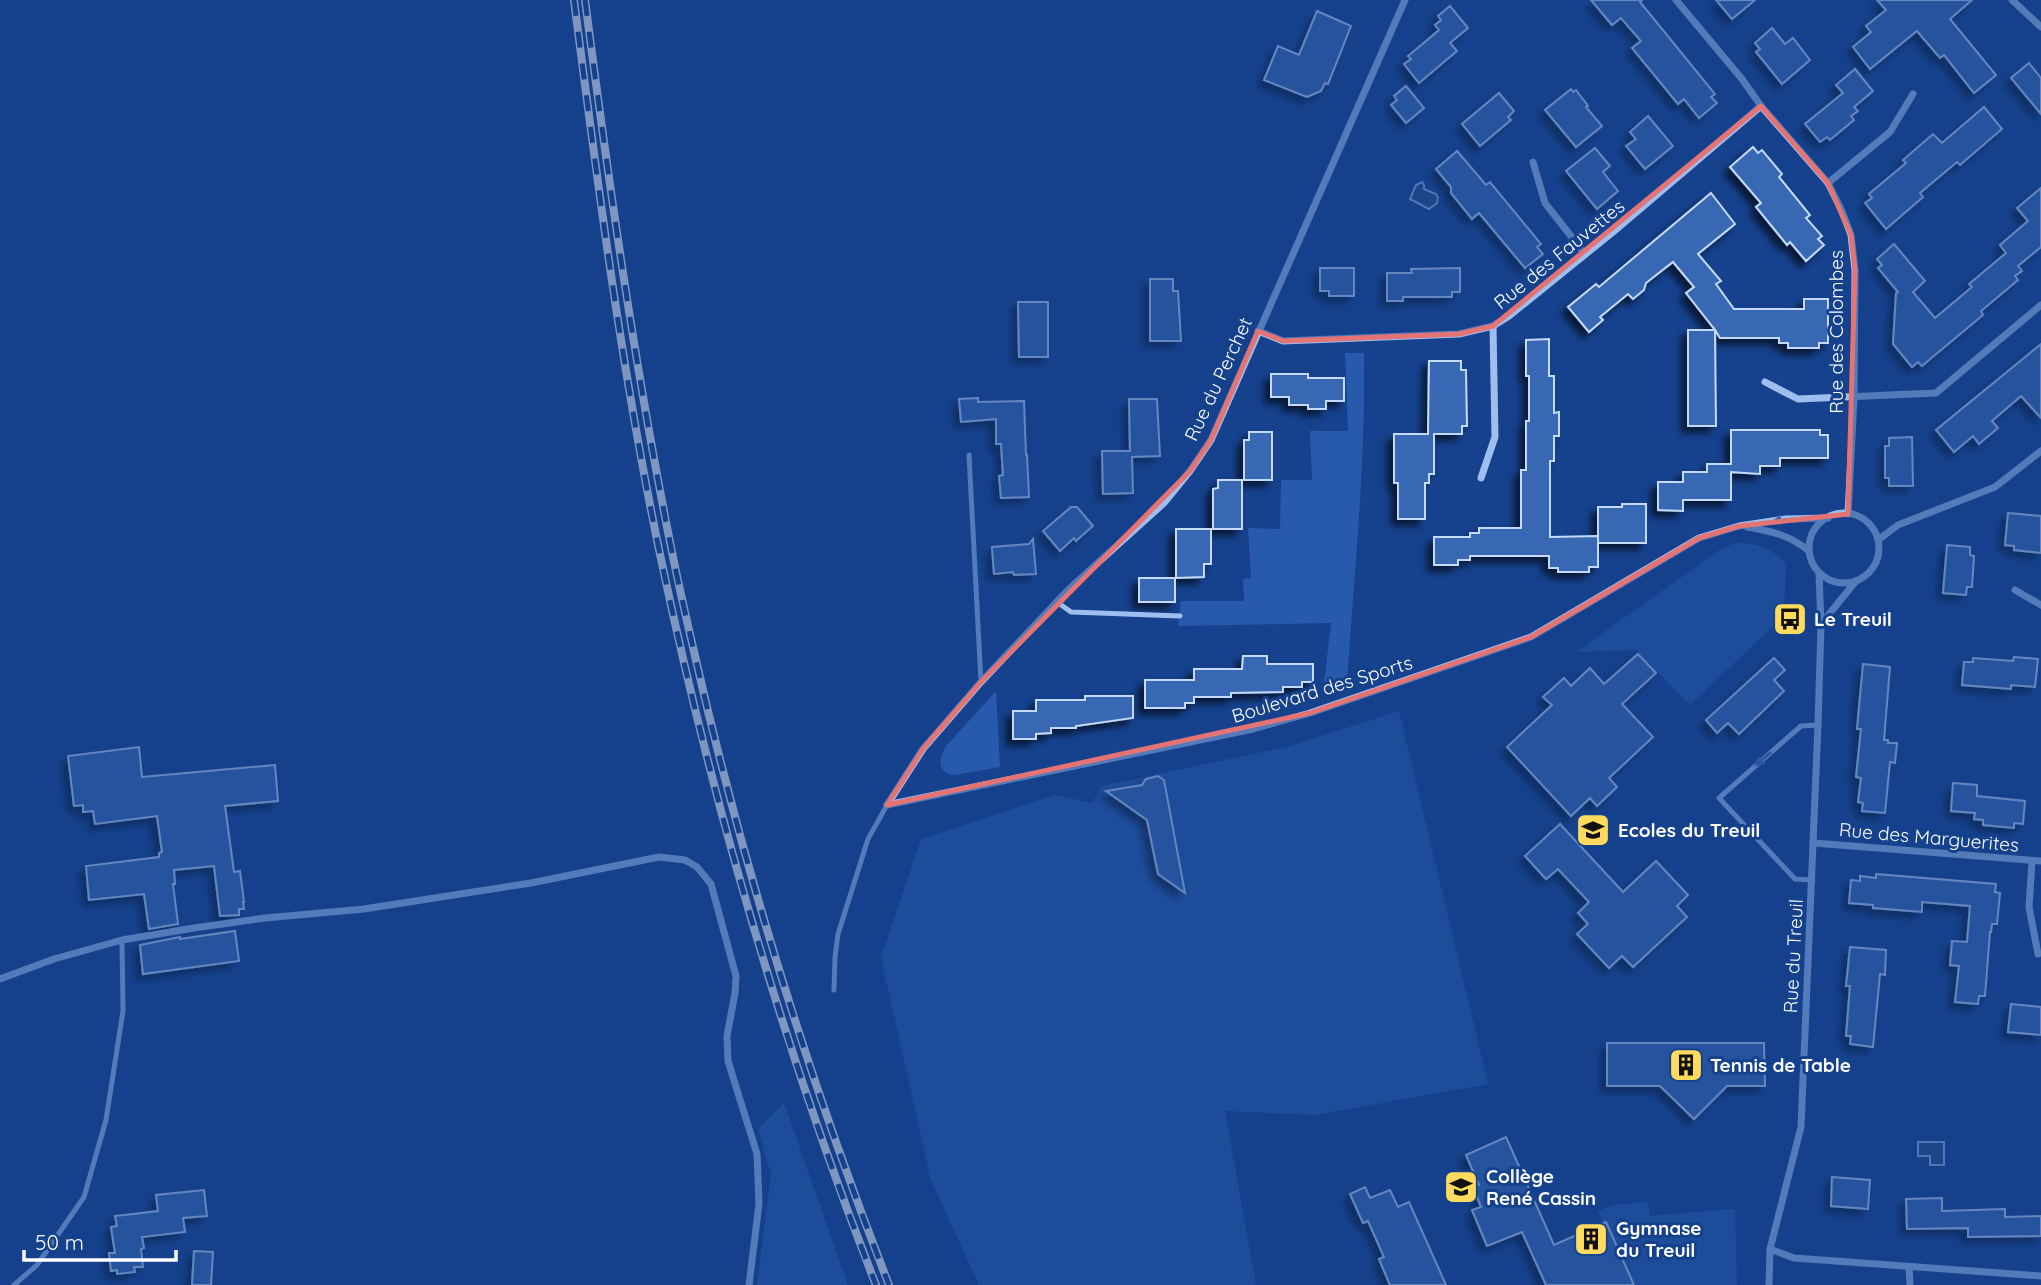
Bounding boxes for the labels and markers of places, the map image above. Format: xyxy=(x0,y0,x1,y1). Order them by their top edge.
bus stop icon: Le Treuil xyxy=(1771,600,1809,638)
place label: Le Treuil xyxy=(1814,607,1892,631)
school or university icon: Ecoles du Treuil xyxy=(1574,811,1612,849)
place label: Ecoles du Treuil xyxy=(1618,818,1760,842)
building icon: Tennis de Table xyxy=(1667,1046,1705,1084)
place label: Tennis de Table xyxy=(1710,1053,1851,1077)
place label: Collège René Cassin xyxy=(1486,1164,1596,1210)
school or university icon: Collège René Cassin xyxy=(1442,1168,1480,1206)
place label: Gymnase du Treuil xyxy=(1616,1216,1702,1262)
building icon: Gymnase du Treuil xyxy=(1572,1220,1610,1258)

